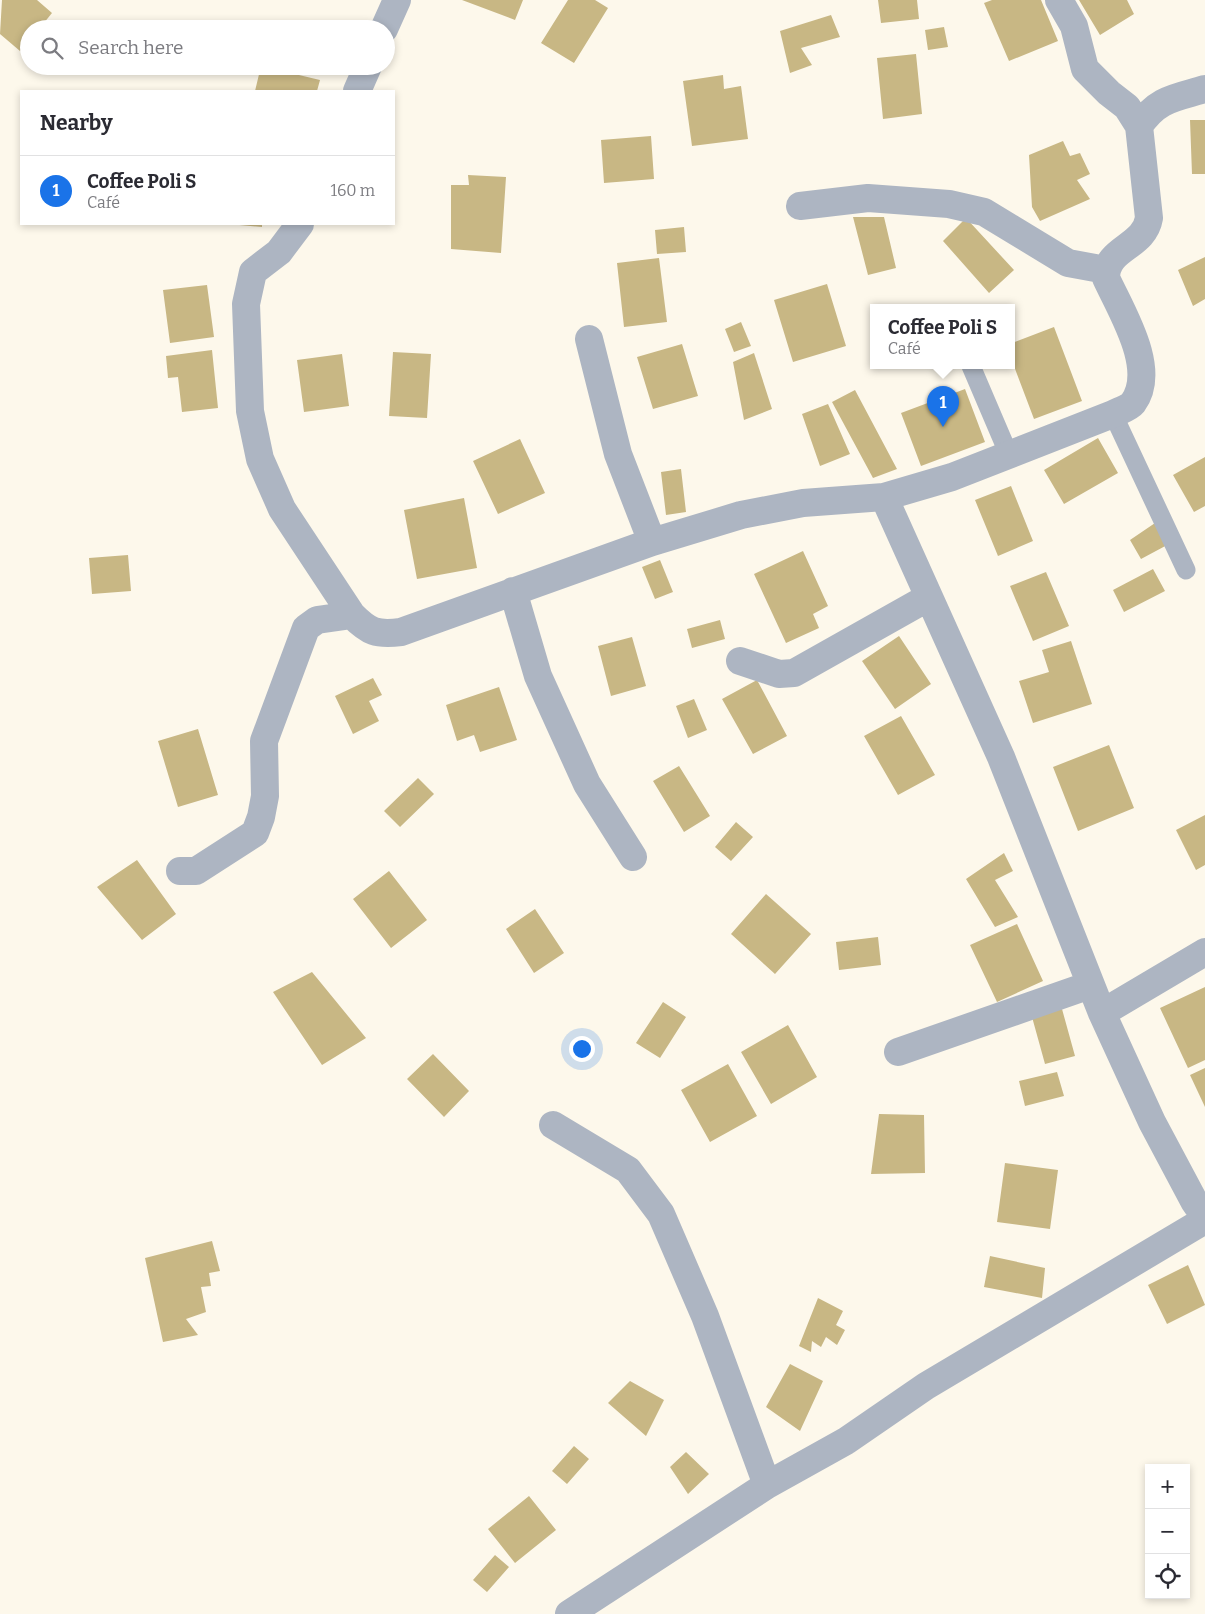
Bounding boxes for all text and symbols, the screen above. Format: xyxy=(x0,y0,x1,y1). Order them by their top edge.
search box xyxy=(20,20,395,75)
icon: search xyxy=(38,34,66,62)
text: Search here xyxy=(78,36,183,59)
text: Nearby xyxy=(40,110,113,136)
text: Coffee Poli S xyxy=(87,170,196,193)
text: 1 xyxy=(53,181,59,200)
text: 160 m xyxy=(330,181,375,200)
text: Café xyxy=(87,193,120,212)
popup xyxy=(870,304,1015,369)
text: Coffee Poli S xyxy=(888,316,997,339)
text: Café xyxy=(888,339,921,358)
pin: 1 xyxy=(927,386,959,427)
your location xyxy=(569,1036,595,1062)
map controls xyxy=(1145,1464,1190,1599)
button: + xyxy=(1145,1464,1190,1509)
button: − xyxy=(1145,1509,1190,1554)
button: locate xyxy=(1145,1554,1190,1599)

